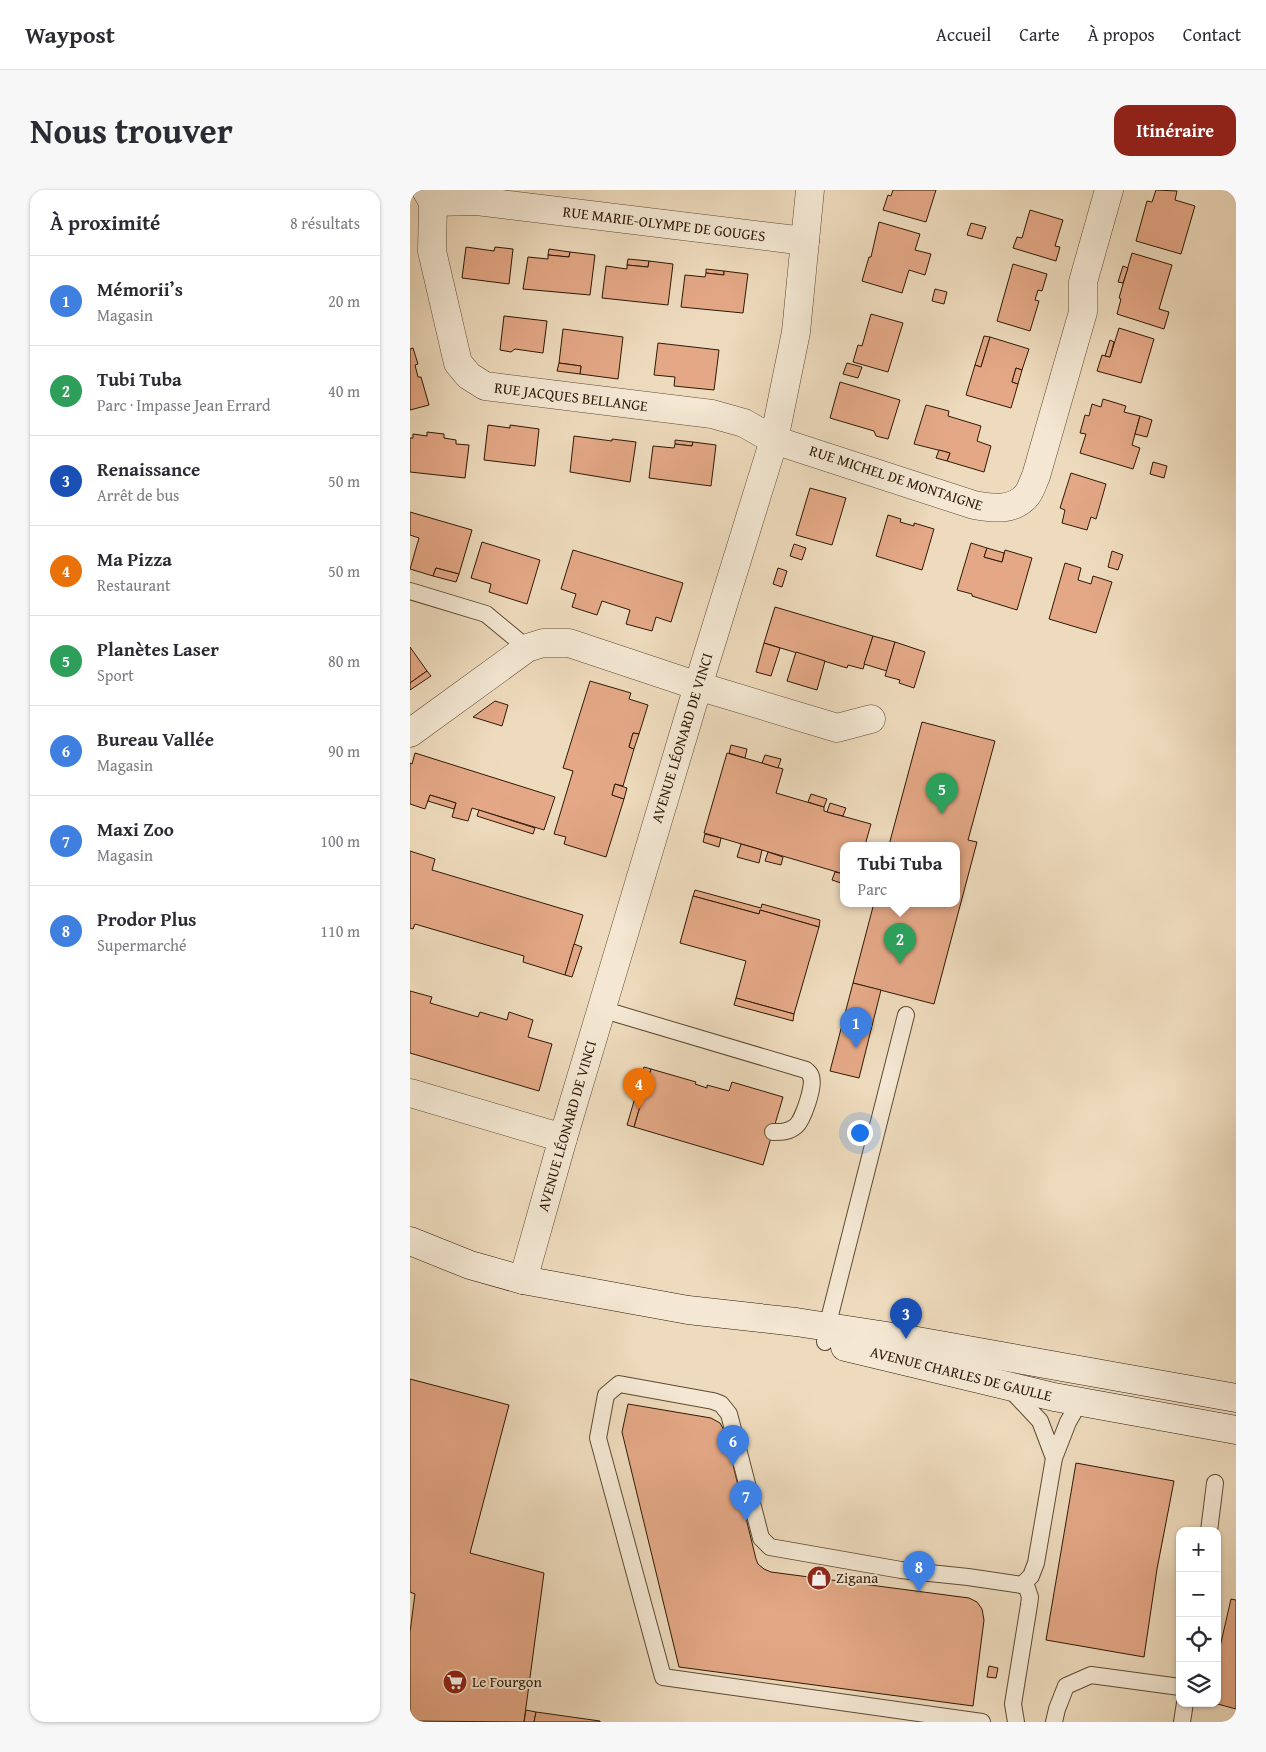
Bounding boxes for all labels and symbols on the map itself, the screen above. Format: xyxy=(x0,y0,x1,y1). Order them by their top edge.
street label: RUE MARIE-OLYMPE DE GOUGES xyxy=(562,201,767,246)
street label: RUE JACQUES BELLANGE xyxy=(493,377,649,416)
street label: RUE MICHEL DE MONTAIGNE xyxy=(807,440,986,516)
street label: AVENUE LÉONARD DE VINCI xyxy=(646,650,717,826)
pin: 5 xyxy=(926,773,958,814)
pin: 2 xyxy=(884,923,916,964)
pin: 1 xyxy=(840,1007,872,1048)
street label: AVENUE LÉONARD DE VINCI xyxy=(532,1038,601,1214)
pin: 4 xyxy=(623,1068,655,1109)
your location xyxy=(847,1120,873,1146)
pin: 3 xyxy=(890,1298,922,1339)
street label: AVENUE CHARLES DE GAULLE xyxy=(868,1341,1055,1406)
pin: 6 xyxy=(717,1425,749,1466)
pin: 7 xyxy=(730,1480,762,1521)
pin: 8 xyxy=(903,1551,935,1592)
shop icon: Zigana xyxy=(806,1565,832,1591)
place label: Zigana xyxy=(836,1567,878,1588)
supermarket icon: Le Fourgon xyxy=(442,1669,468,1695)
place label: Le Fourgon xyxy=(472,1671,542,1692)

